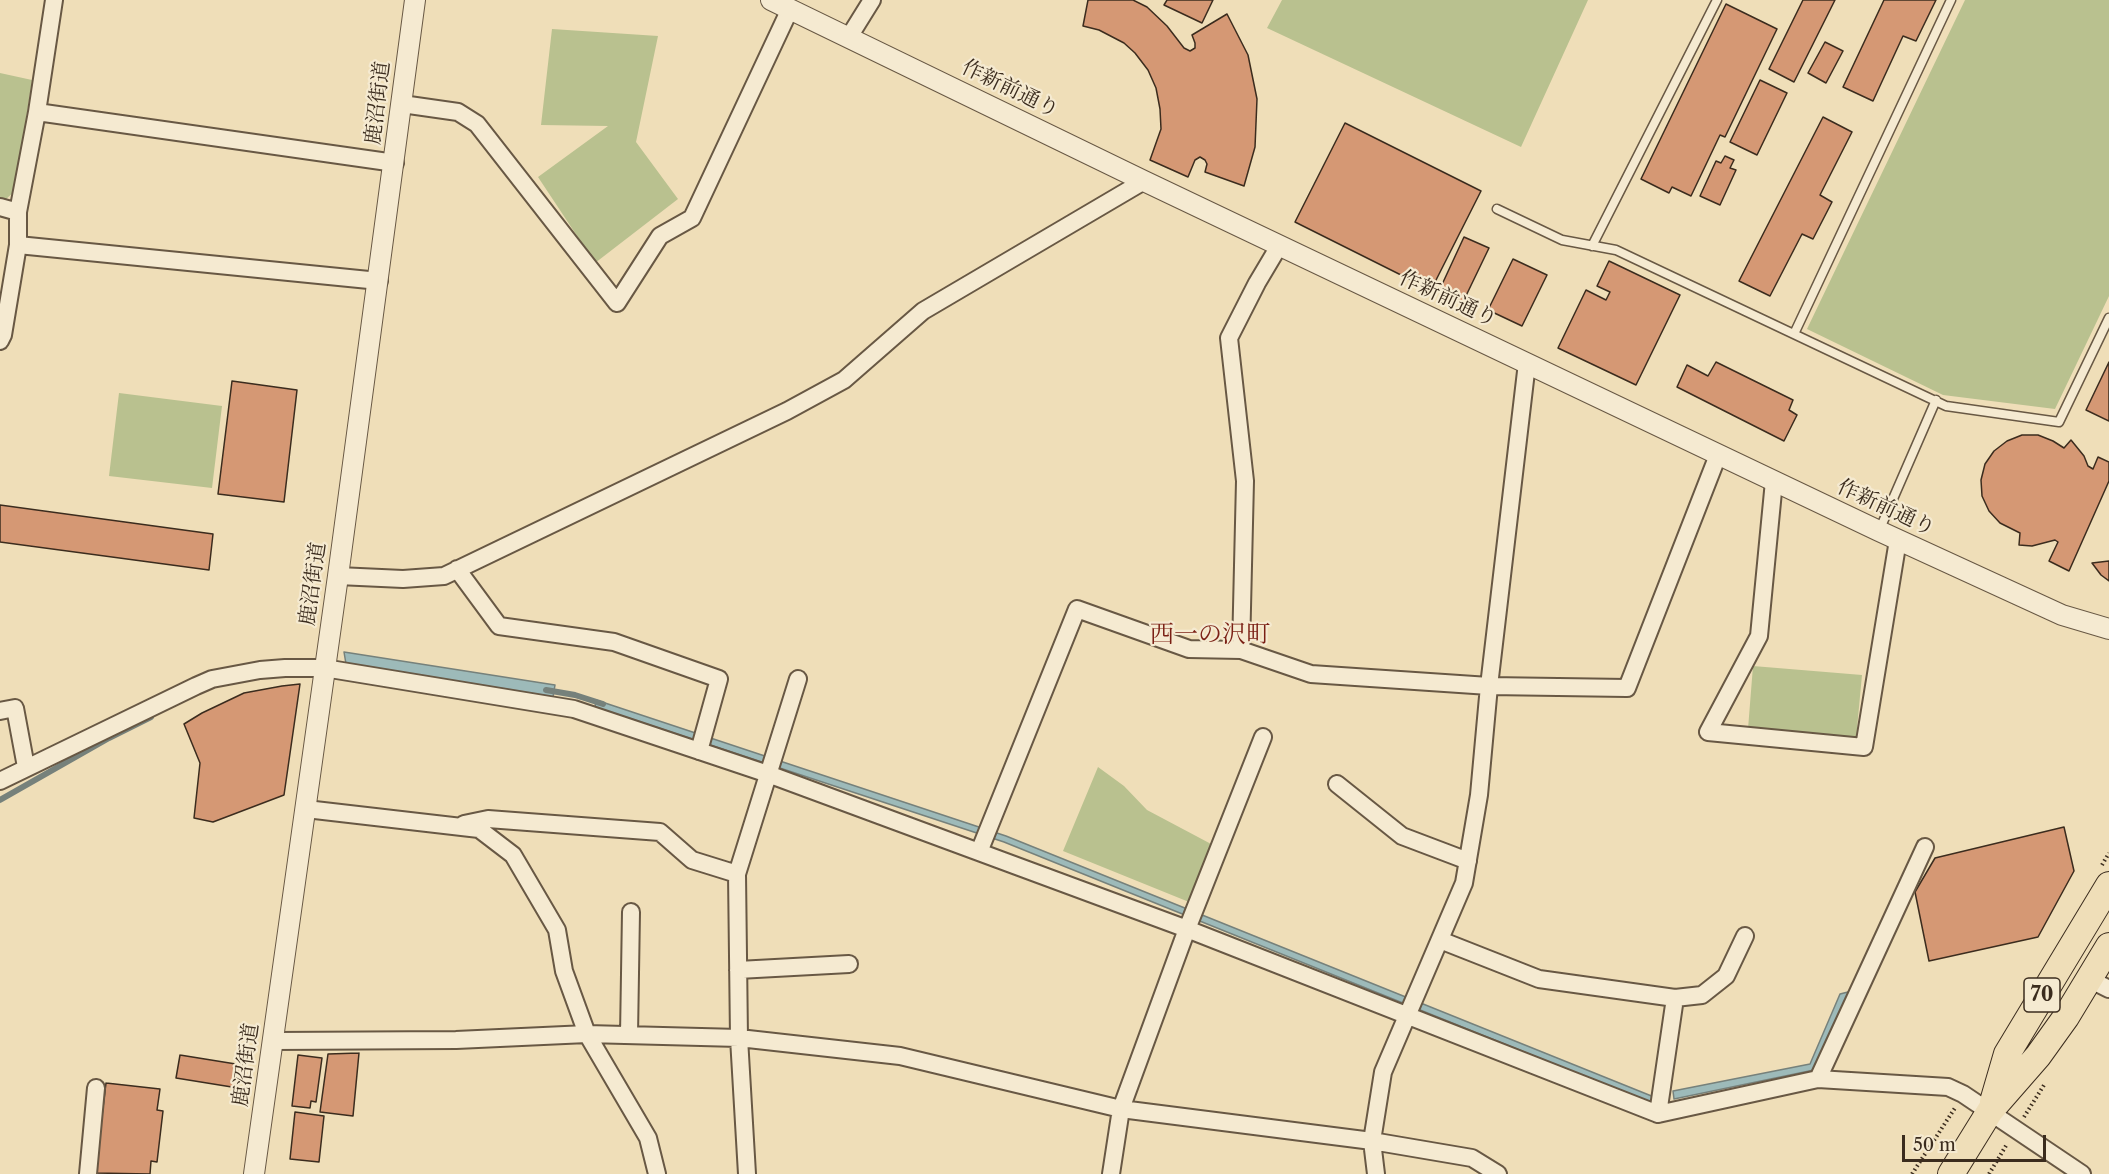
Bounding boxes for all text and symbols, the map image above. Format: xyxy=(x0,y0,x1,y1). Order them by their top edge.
street label: 作新前通り xyxy=(957,55,1063,123)
street label: 鹿沼街道 xyxy=(360,60,396,146)
street label: 作新前通り xyxy=(1395,265,1501,333)
street label: 作新前通り xyxy=(1833,474,1939,542)
street label: 鹿沼街道 xyxy=(295,541,331,627)
district label: 西一の沢町 xyxy=(1150,621,1270,649)
road number: 70 xyxy=(2024,978,2060,1012)
street label: 鹿沼街道 xyxy=(228,1022,264,1108)
scale bar xyxy=(1905,1123,2049,1161)
text: 50 m xyxy=(1913,1134,1956,1156)

